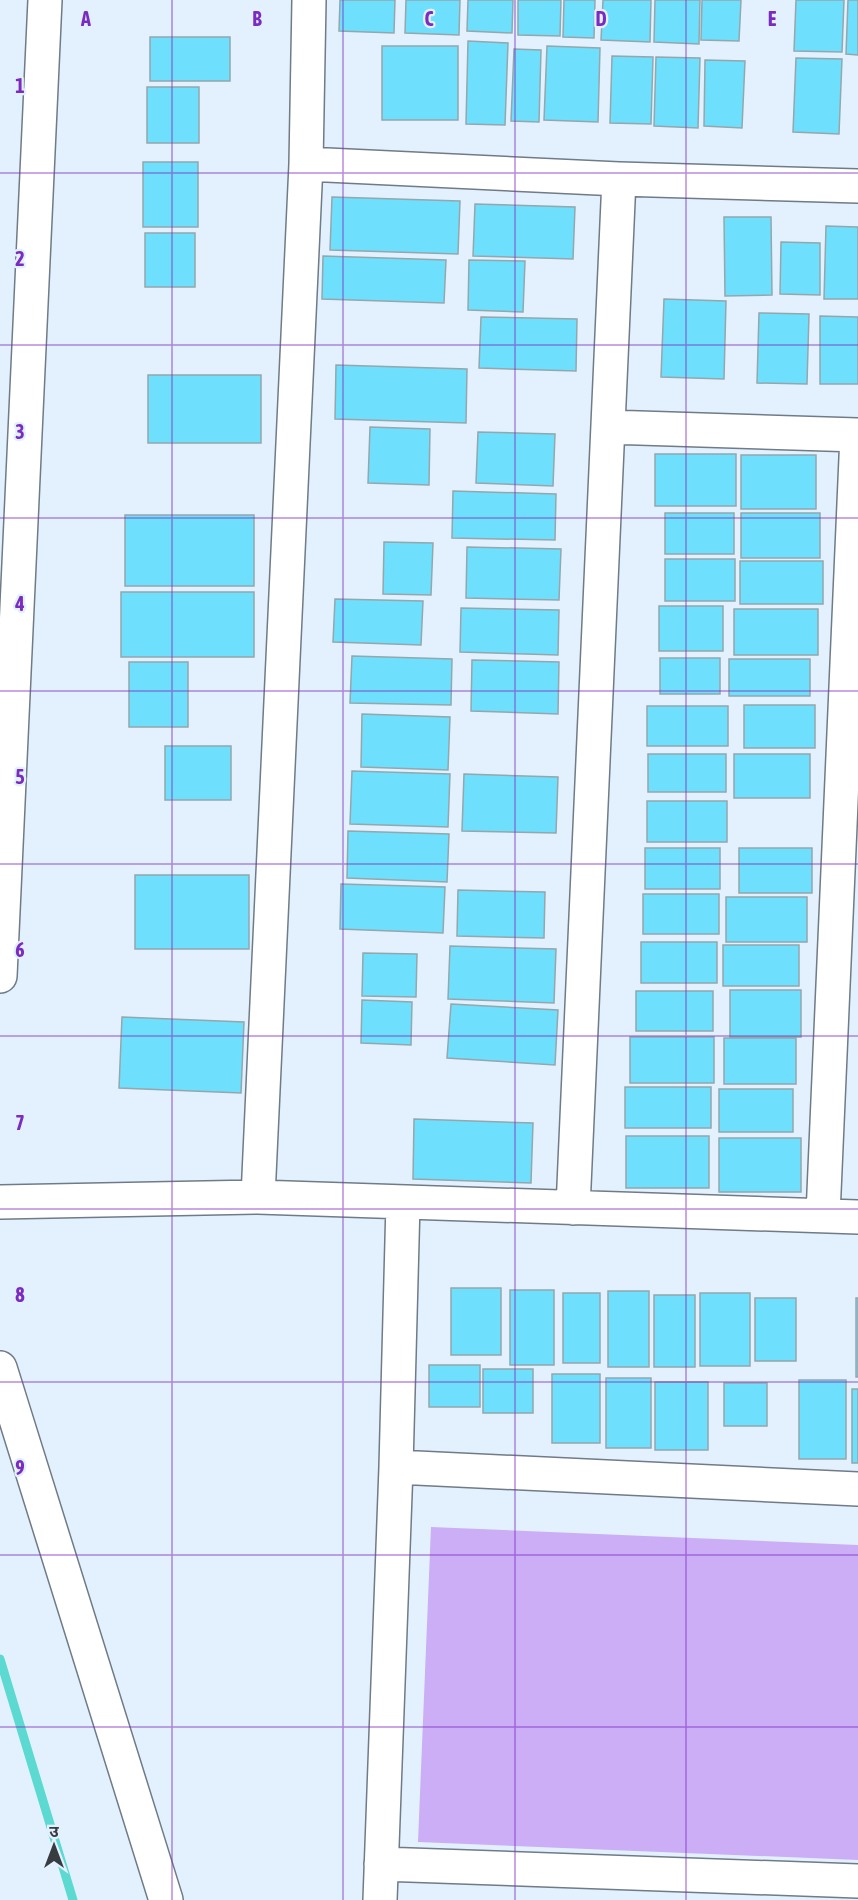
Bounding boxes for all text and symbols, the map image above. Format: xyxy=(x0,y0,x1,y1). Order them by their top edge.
text: A xyxy=(80,7,91,30)
text: B xyxy=(252,7,262,30)
text: C xyxy=(425,7,434,30)
text: D xyxy=(595,7,607,30)
text: E xyxy=(768,7,777,30)
text: 1 xyxy=(15,74,25,97)
text: 2 xyxy=(15,247,25,270)
text: 3 xyxy=(15,420,25,443)
text: 4 xyxy=(14,592,25,615)
text: 5 xyxy=(15,765,25,788)
text: 6 xyxy=(15,938,25,961)
text: 7 xyxy=(15,1111,25,1134)
text: 8 xyxy=(15,1283,25,1306)
text: 9 xyxy=(15,1456,25,1479)
north arrow xyxy=(24,1816,84,1876)
text: उ xyxy=(49,1822,59,1840)

